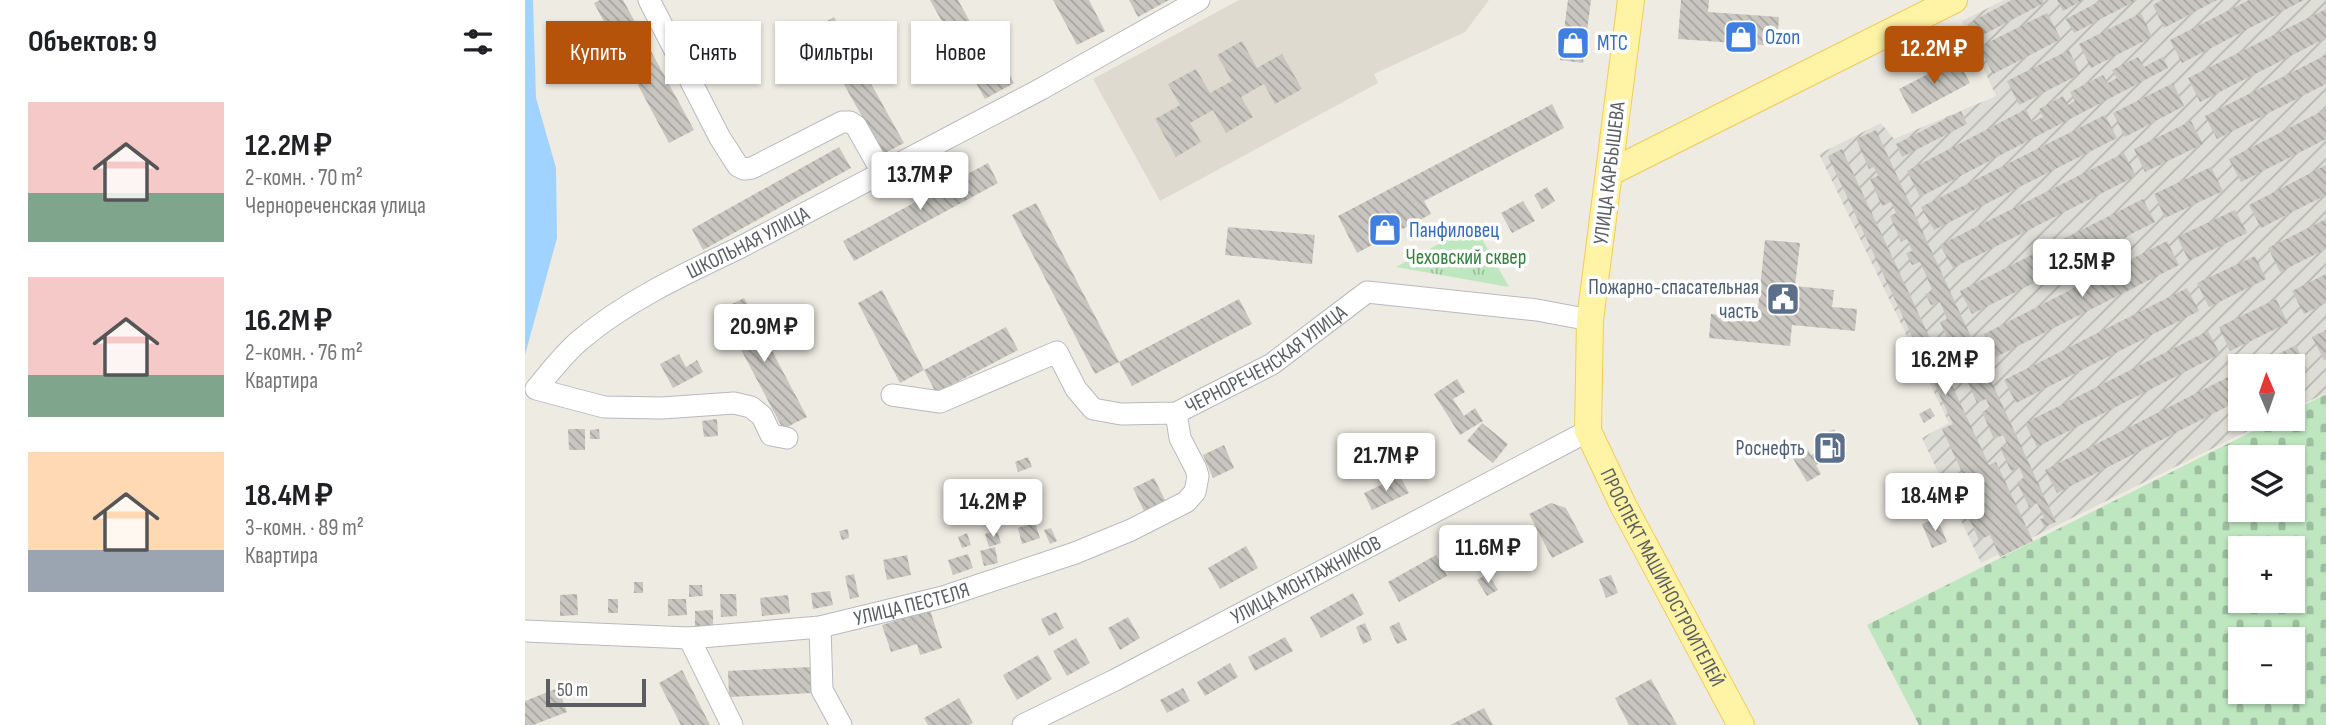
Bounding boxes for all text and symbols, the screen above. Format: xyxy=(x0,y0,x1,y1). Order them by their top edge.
shop icon: Ozon xyxy=(1722,18,1760,56)
chip: Купить xyxy=(546,21,651,84)
chip: Снять xyxy=(665,21,761,84)
chip: Фильтры xyxy=(775,21,897,84)
chip: Новое xyxy=(911,21,1010,84)
icon: filters xyxy=(459,23,497,61)
text: Объектов: 9 xyxy=(28,24,157,60)
shop icon: МТС xyxy=(1554,24,1592,62)
place label: Ozon xyxy=(1765,25,1800,50)
pin: 12.2M ₽ xyxy=(1869,27,1999,86)
place label: МТС xyxy=(1597,31,1628,56)
text: 12.2M ₽ xyxy=(1901,35,1967,63)
street label: УЛИЦА КАРБЫШЕВА xyxy=(1588,99,1631,246)
text: 12.2M ₽ xyxy=(245,128,332,164)
icon: home xyxy=(84,130,168,214)
pin: 13.7M ₽ xyxy=(855,152,985,212)
text: 13.7M ₽ xyxy=(887,161,953,189)
text: 2-комн. · 70 m² xyxy=(245,164,363,192)
text: Чернореченская улица xyxy=(245,192,426,220)
street label: ШКОЛЬНАЯ УЛИЦА xyxy=(682,201,815,284)
shop icon: Панфиловец xyxy=(1366,211,1404,249)
place label: Панфиловец xyxy=(1409,218,1499,243)
pin: 12.5M ₽ xyxy=(2017,240,2147,299)
park label: Чеховский сквер xyxy=(1406,245,1526,270)
text: 12.5M ₽ xyxy=(2049,248,2115,276)
place label: Пожарно-спасательная часть xyxy=(1588,275,1759,324)
public building icon: Пожарно-спасательная часть xyxy=(1764,280,1802,318)
street label: ЧЕРНОРЕЧЕНСКАЯ УЛИЦА xyxy=(1181,299,1353,419)
text: 16.2M ₽ xyxy=(245,303,332,339)
pin: 20.9M ₽ xyxy=(699,304,829,364)
icon: home xyxy=(84,305,168,389)
text: 20.9M ₽ xyxy=(730,313,798,341)
pin: 16.2M ₽ xyxy=(1880,338,2010,397)
text: 2-комн. · 76 m² xyxy=(245,339,363,367)
text: 16.2M ₽ xyxy=(1912,346,1978,374)
north arrow xyxy=(2228,354,2305,430)
map controls xyxy=(2228,354,2305,704)
text: Квартира xyxy=(245,367,318,395)
fuel station icon: Роснефть xyxy=(1811,429,1849,467)
pin: 21.7M ₽ xyxy=(1321,434,1451,493)
place label: Роснефть xyxy=(1736,436,1805,461)
text: 21.7M ₽ xyxy=(1353,442,1419,470)
button: layers xyxy=(2228,445,2305,522)
street label: ПРОСПЕКТ МАШИНОСТРОИТЕЛЕЙ xyxy=(1594,464,1730,691)
pin: 18.4M ₽ xyxy=(1870,474,2000,533)
text: 18.4M ₽ xyxy=(245,478,333,514)
icon: home xyxy=(84,480,168,564)
pin: 14.2M ₽ xyxy=(928,480,1058,539)
text: 18.4M ₽ xyxy=(1901,482,1969,510)
text: 14.2M ₽ xyxy=(959,488,1027,516)
text: 3-комн. · 89 m² xyxy=(245,514,364,542)
pin: 11.6M ₽ xyxy=(1423,526,1553,585)
street label: УЛИЦА МОНТАЖНИКОВ xyxy=(1227,530,1385,630)
text: 11.6M ₽ xyxy=(1455,534,1521,562)
button: + xyxy=(2228,536,2305,613)
text: Квартира xyxy=(245,542,318,570)
street label: УЛИЦА ПЕСТЕЛЯ xyxy=(851,577,973,631)
button: − xyxy=(2228,627,2305,704)
scale bar xyxy=(546,676,646,708)
text: 50 m xyxy=(557,679,588,702)

